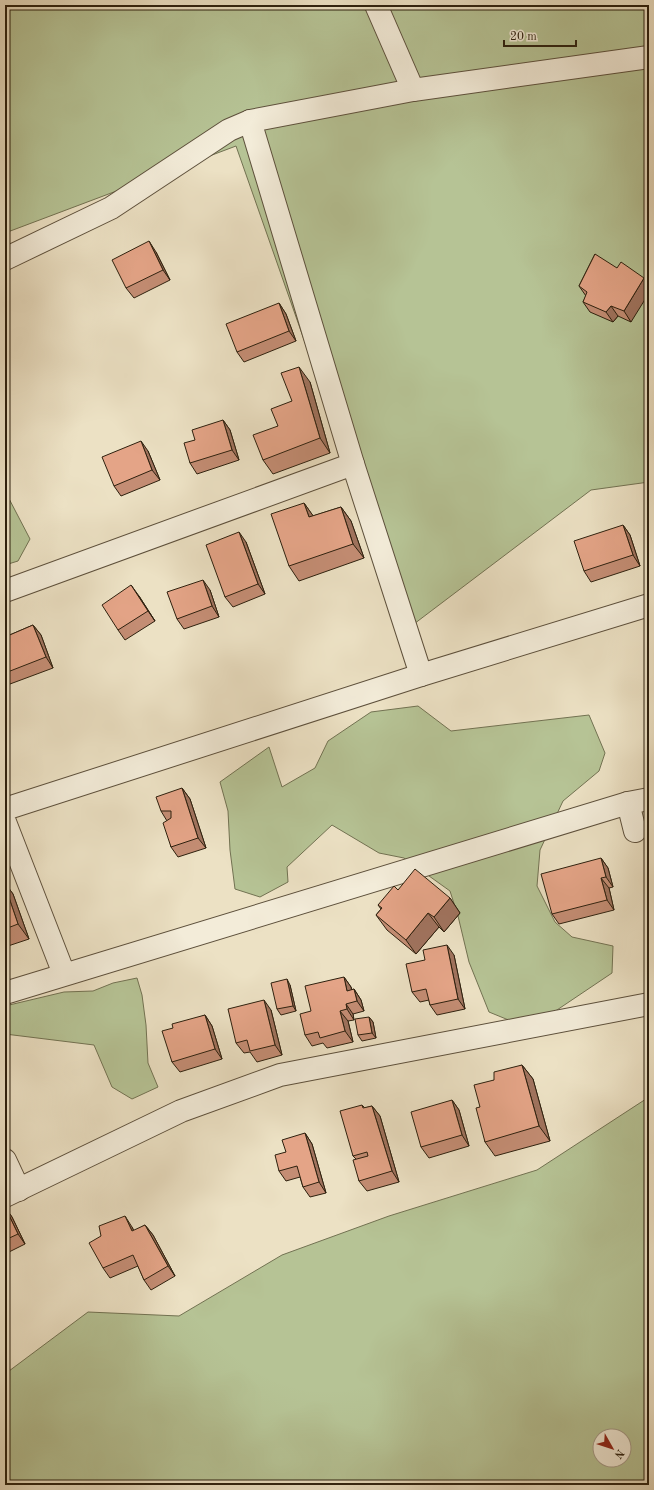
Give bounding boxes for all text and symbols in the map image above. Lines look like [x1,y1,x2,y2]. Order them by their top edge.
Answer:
scale bar [504,22,576,48]
text: 20 m [510,31,537,43]
north arrow [592,1428,632,1468]
text: N [611,1447,626,1461]

